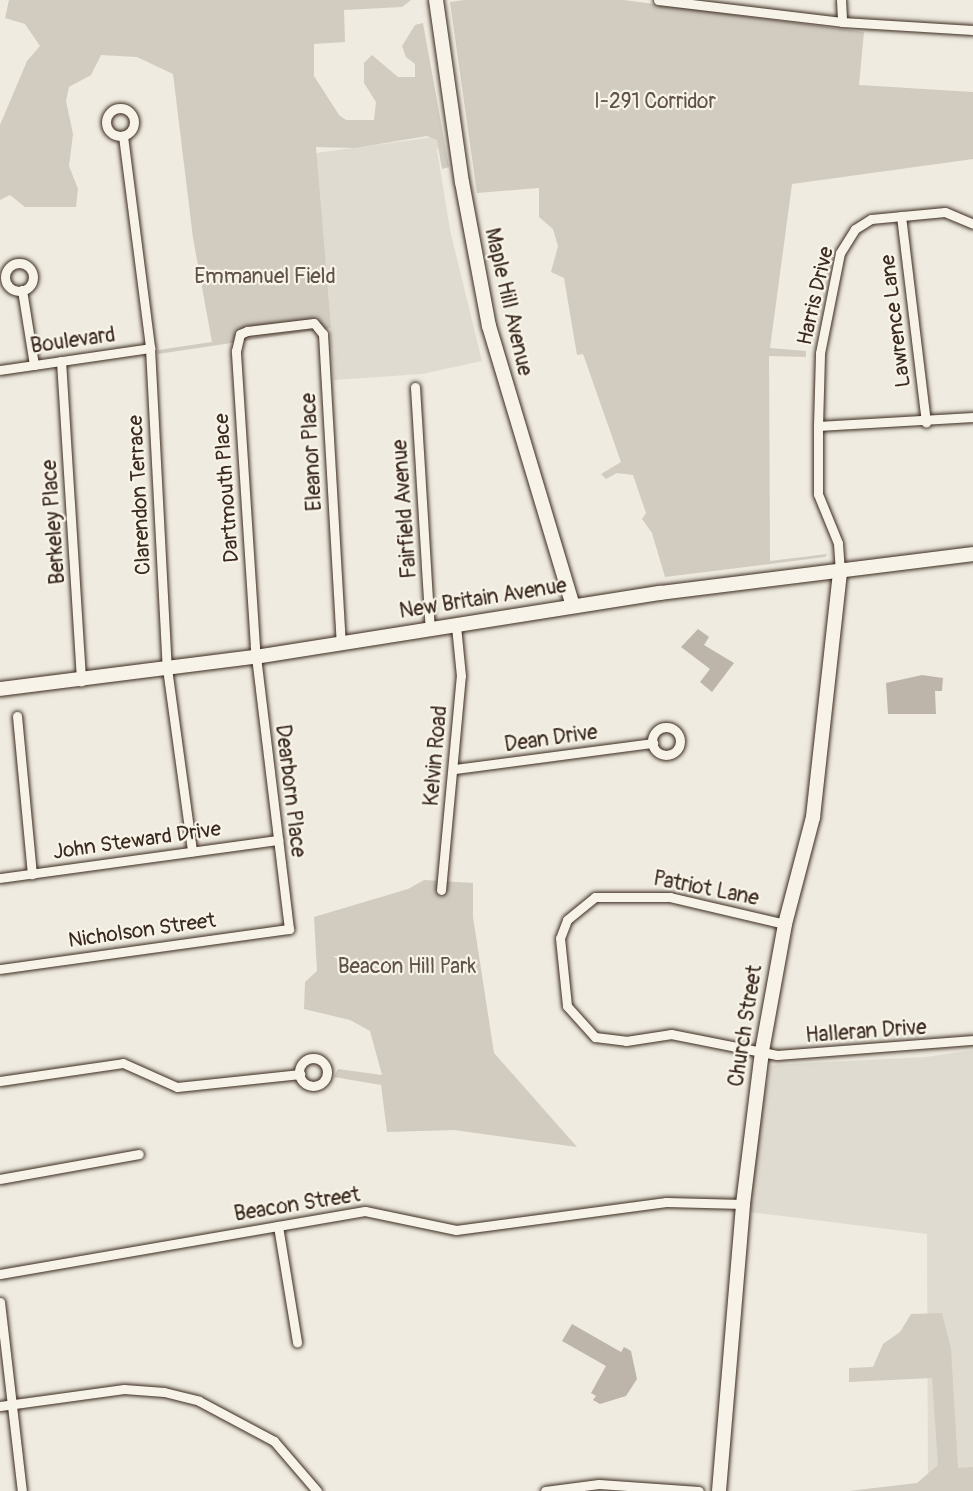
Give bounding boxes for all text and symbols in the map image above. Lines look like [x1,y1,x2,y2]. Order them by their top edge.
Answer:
park label: I-291 Corridor [594,89,716,115]
street label: Maple Hill Avenue [479,226,537,378]
street label: Harris Drive [792,244,840,348]
street label: Lawrence Lane [875,253,917,389]
park label: Emmanuel Field [194,264,336,290]
street label: Boulevard [29,323,117,359]
street label: Eleanor Place [296,392,328,512]
street label: Dartmouth Place [209,412,245,564]
street label: Clarendon Terrace [123,414,157,576]
street label: Fairfield Avenue [388,439,422,579]
street label: Berkeley Place [37,459,71,585]
street label: New Britain Avenue [397,573,569,625]
street label: Kelvin Road [419,705,453,807]
street label: Dean Drive [503,720,599,758]
street label: Dearborn Place [269,723,311,859]
street label: John Steward Drive [51,817,223,865]
street label: Patriot Lane [651,866,761,912]
street label: Nicholson Street [67,908,217,954]
park label: Beacon Hill Park [338,954,476,980]
street label: Church Street [724,963,768,1089]
street label: Halleran Drive [805,1015,927,1049]
street label: Beacon Street [232,1183,362,1227]

